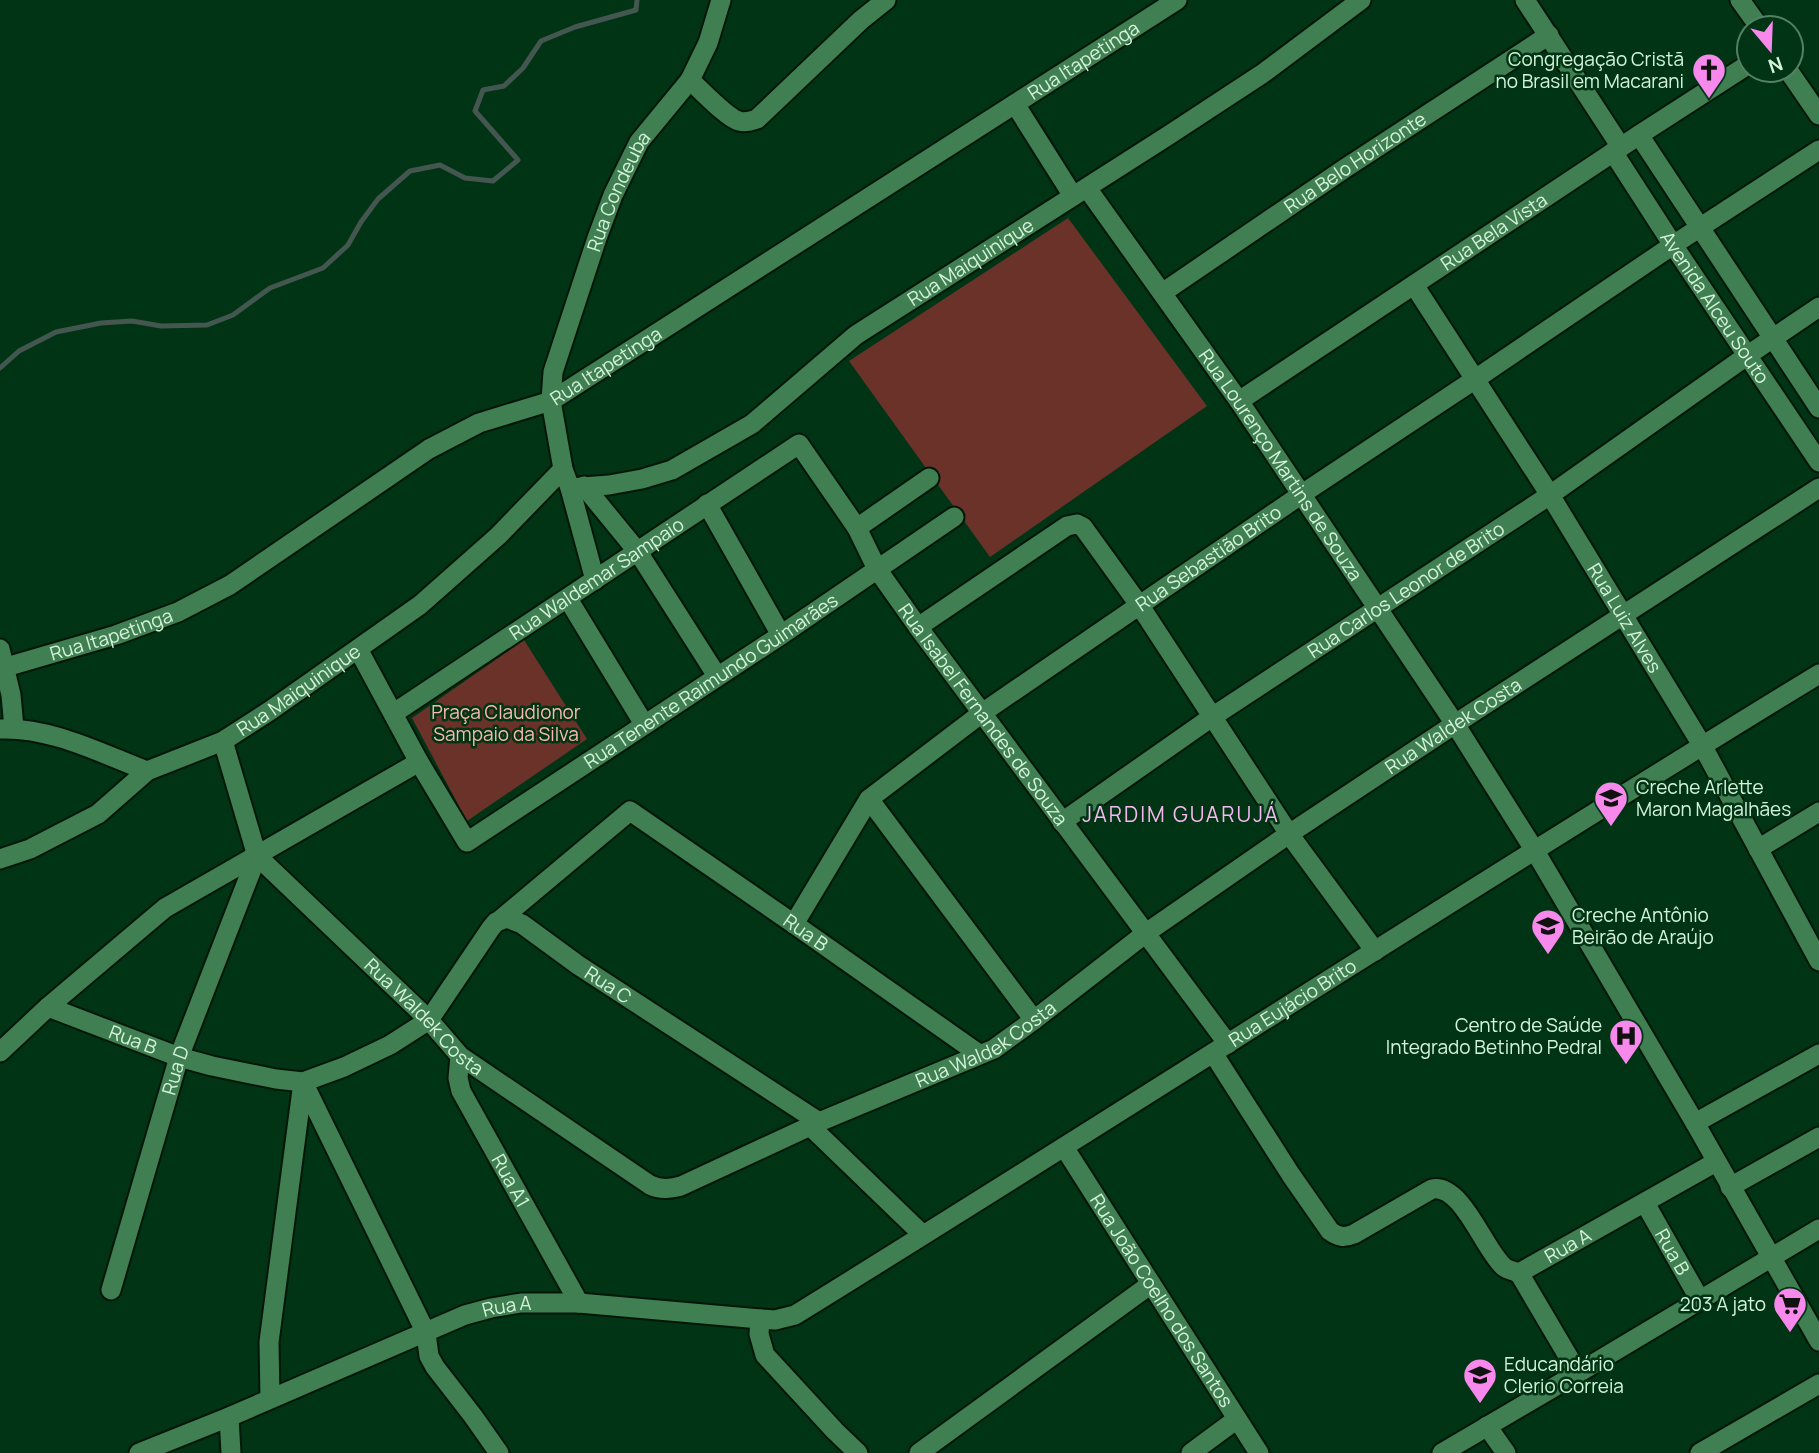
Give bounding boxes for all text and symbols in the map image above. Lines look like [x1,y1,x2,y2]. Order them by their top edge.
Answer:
north arrow [1735,14,1805,84]
street label: Rua Itapetinga [1022,15,1144,105]
place label: Congregação Cristã no Brasil em Macarani [1495,46,1684,94]
church icon: Congregação Cristã no Brasil em Macarani [1690,51,1728,100]
text: N [1765,51,1786,80]
street label: Rua Belo Horizonte [1279,106,1431,219]
street label: Rua Condeuba [580,125,656,255]
street label: Rua Bela Vista [1435,187,1552,276]
street label: Rua Maiquinique [902,212,1039,312]
street label: Avenida Alceu Souto [1655,226,1776,389]
street label: Rua Itapetinga [545,320,667,411]
street label: Rua Lourenço Martins de Souza [1193,344,1369,586]
street label: Rua Sebastião Brito [1130,499,1286,617]
street label: Rua Waldemar Sampaio [504,511,689,646]
street label: Rua Carlos Leonor de Brito [1302,515,1509,664]
street label: Rua Luiz Alves [1581,558,1668,678]
street label: Rua Tenente Raimundo Guimarães [579,587,843,774]
street label: Rua Isabel Fernandes de Souza [892,598,1074,831]
street label: Rua Itapetinga [47,602,176,667]
street label: Rua Maiquinique [231,638,365,742]
street label: Rua Waldek Costa [1380,671,1526,780]
park label: Praça Claudionor Sampaio da Silva [431,699,581,747]
place label: Creche Arlette Maron Magalhães [1636,774,1791,822]
school or university icon: Creche Arlette Maron Magalhães [1592,779,1630,828]
district label: JARDIM GUARUJÁ [1082,800,1280,828]
place label: Creche Antônio Beirão de Araújo [1572,902,1714,950]
school or university icon: Creche Antônio Beirão de Araújo [1529,907,1567,956]
street label: Rua B [778,908,834,957]
street label: Rua Waldek Costa [359,952,489,1081]
street label: Rua Eujácio Brito [1224,953,1361,1053]
street label: Rua C [580,960,637,1010]
street label: Rua Waldek Costa [911,995,1061,1093]
place label: Centro de Saúde Integrado Betinho Pedral [1386,1012,1602,1060]
hospital icon: Centro de Saúde Integrado Betinho Pedral [1607,1017,1645,1066]
street label: Rua B [105,1019,161,1061]
street label: Rua D [156,1042,195,1098]
street label: Rua A1 [486,1149,536,1212]
street label: Rua João Coelho dos Santos [1084,1189,1239,1412]
street label: Rua A [1540,1222,1596,1269]
street label: Rua B [1649,1224,1696,1280]
supermarket icon: 203 A jato [1771,1285,1809,1334]
street label: Rua A [479,1290,531,1323]
place label: 203 A jato [1680,1291,1766,1317]
place label: Educandário Clerio Correia [1504,1351,1624,1399]
school or university icon: Educandário Clerio Correia [1461,1356,1499,1405]

